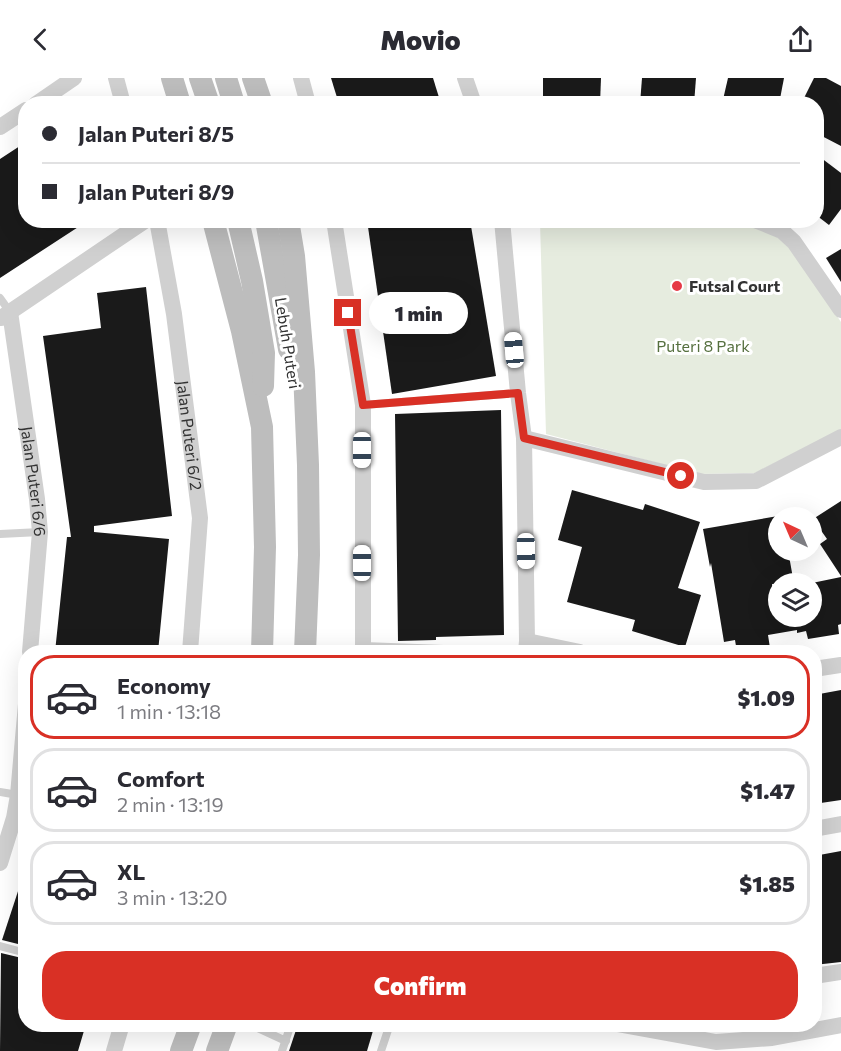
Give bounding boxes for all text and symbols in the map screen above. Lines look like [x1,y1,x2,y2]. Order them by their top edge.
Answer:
icon: back [24,23,57,56]
text: Movio [380,23,461,56]
icon: share [784,23,817,56]
text: Jalan Puteri 8/5 [78,120,234,147]
text: Jalan Puteri 8/9 [78,178,234,205]
place label: Futsal Court [689,276,781,295]
marker: Futsal Court [670,279,684,293]
callout: 1 min [369,292,468,334]
street label: Lebuh Puteri [272,296,305,390]
route end [334,299,361,326]
text: 1 min [394,301,443,325]
car [503,331,525,369]
park label: Puteri 8 Park [656,336,750,355]
street label: Jalan Puteri 6/2 [174,379,206,492]
street label: Jalan Puteri 6/6 [18,425,50,537]
car [353,432,371,468]
route start [667,462,694,489]
north arrow [768,507,822,561]
map controls [768,507,822,627]
car [517,533,535,569]
car [353,545,371,581]
button: layers [768,573,822,627]
icon: car [45,670,99,724]
text: Economy [117,672,211,699]
text: $1.09 [738,684,795,711]
text: 1 min · 13:18 [117,699,221,723]
icon: car [45,763,99,817]
text: Comfort [117,765,205,792]
text: $1.47 [740,777,795,804]
text: 2 min · 13:19 [117,792,224,816]
icon: car [45,856,99,910]
text: XL [117,858,145,885]
text: $1.85 [739,870,795,897]
text: 3 min · 13:20 [117,885,227,909]
button: Confirm [42,951,798,1020]

